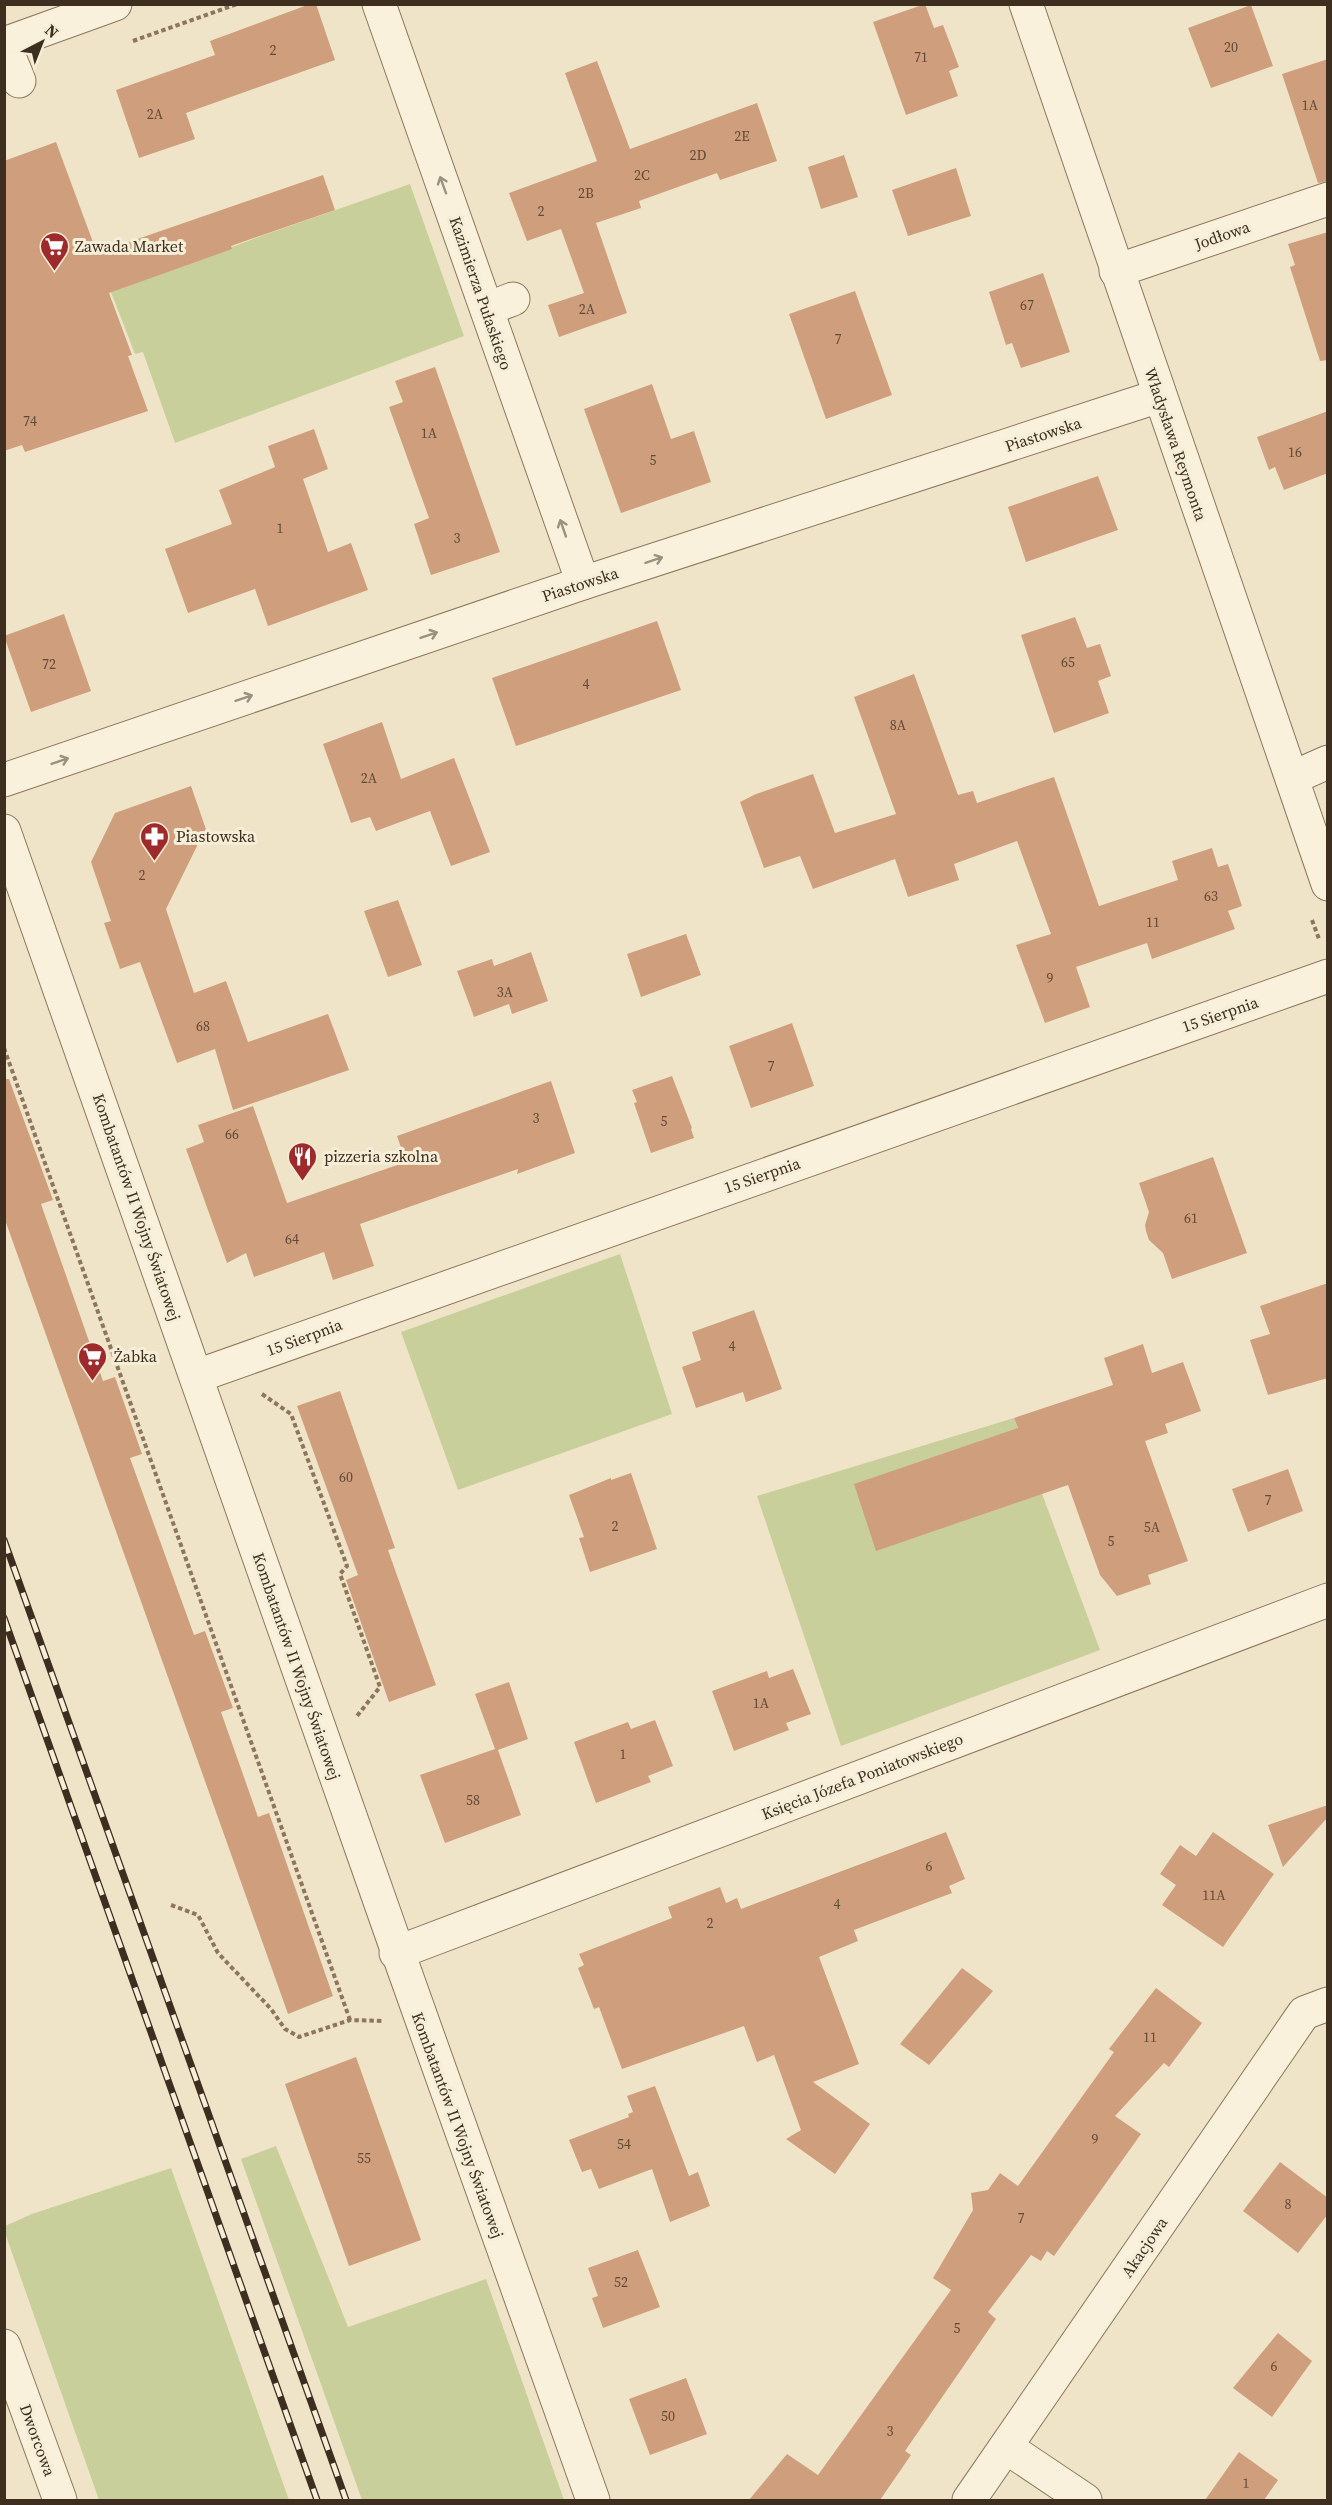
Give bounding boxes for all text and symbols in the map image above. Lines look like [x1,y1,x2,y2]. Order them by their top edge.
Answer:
north arrow [12,12,72,72]
text: N [40,19,64,43]
house number: 20 [1224,37,1238,57]
house number: 2 [270,40,277,60]
house number: 71 [914,47,928,67]
house number: 1A [1302,95,1319,115]
house number: 2A [147,104,164,124]
house number: 2E [734,126,750,146]
house number: 2D [690,145,707,165]
house number: 2C [634,165,650,185]
one-way arrow [436,176,447,195]
house number: 2B [578,183,594,203]
house number: 2 [538,201,545,221]
street label: Kazimierza Pułaskiego [444,213,518,373]
street label: Jodłowa [1190,215,1253,255]
supermarket icon: Zawada Market [38,230,70,272]
place label: Zawada Market [75,235,184,257]
house number: 67 [1020,295,1034,315]
house number: 2A [579,299,596,319]
house number: 7 [835,329,842,349]
street label: Władysława Reymonta [1139,364,1213,524]
house number: 74 [23,411,37,431]
street label: Piastowska [1002,411,1085,457]
house number: 1A [421,423,438,443]
house number: 16 [1288,442,1302,462]
house number: 5 [650,450,657,470]
house number: 1 [277,518,284,538]
one-way arrow [557,519,568,538]
house number: 3 [454,528,461,548]
one-way arrow [644,554,663,565]
street label: Piastowska [539,561,622,607]
one-way arrow [419,629,438,640]
house number: 65 [1061,652,1075,672]
house number: 72 [42,654,56,674]
house number: 4 [583,674,590,694]
one-way arrow [234,692,253,703]
house number: 8A [890,715,907,735]
one-way arrow [50,755,69,766]
house number: 2A [361,768,378,788]
pharmacy icon: Piastowska [139,820,171,862]
place label: Piastowska [176,825,256,847]
house number: 2 [139,865,146,885]
house number: 63 [1204,886,1218,906]
house number: 11 [1146,912,1160,932]
house number: 9 [1047,968,1054,988]
house number: 3A [497,982,514,1002]
street label: 15 Sierpnia [1179,990,1262,1037]
house number: 68 [196,1016,210,1036]
house number: 7 [768,1056,775,1076]
street label: Kombatantów II Wojny Światowej [88,1090,186,1324]
house number: 3 [533,1108,540,1128]
house number: 5 [661,1111,668,1131]
house number: 66 [225,1124,239,1144]
restaurant icon: pizzeria szkolna [287,1140,319,1182]
place label: pizzeria szkolna [324,1145,439,1167]
street label: 15 Sierpnia [721,1151,804,1198]
house number: 61 [1184,1208,1198,1228]
house number: 64 [285,1229,299,1249]
street label: 15 Sierpnia [263,1313,346,1361]
house number: 4 [729,1336,736,1356]
supermarket icon: Żabka [77,1340,109,1382]
place label: Żabka [114,1345,158,1367]
house number: 60 [339,1467,353,1487]
house number: 7 [1265,1490,1272,1510]
house number: 2 [612,1516,619,1536]
house number: 5A [1144,1517,1161,1537]
house number: 5 [1108,1531,1115,1551]
street label: Kombatantów II Wojny Światowej [248,1549,346,1783]
house number: 1A [753,1693,770,1713]
street label: Księcia Józefa Poniatowskiego [758,1727,966,1825]
house number: 1 [620,1744,627,1764]
house number: 58 [466,1790,480,1810]
house number: 6 [926,1856,933,1876]
house number: 11A [1202,1885,1226,1905]
house number: 4 [834,1894,841,1914]
house number: 2 [707,1913,714,1933]
street label: Kombatantów II Wojny Światowej [407,2009,509,2241]
house number: 11 [1143,2027,1157,2047]
house number: 9 [1092,2129,1099,2149]
house number: 54 [617,2134,631,2154]
house number: 55 [357,2148,371,2168]
house number: 8 [1285,2194,1292,2214]
house number: 7 [1018,2208,1025,2228]
street label: Akacjowa [1116,2212,1173,2282]
house number: 52 [614,2272,628,2292]
house number: 5 [954,2318,961,2338]
house number: 6 [1271,2356,1278,2376]
street label: Dworcowa [15,2401,62,2480]
house number: 50 [661,2406,675,2426]
house number: 3 [887,2421,894,2441]
house number: 1 [1243,2473,1250,2493]

